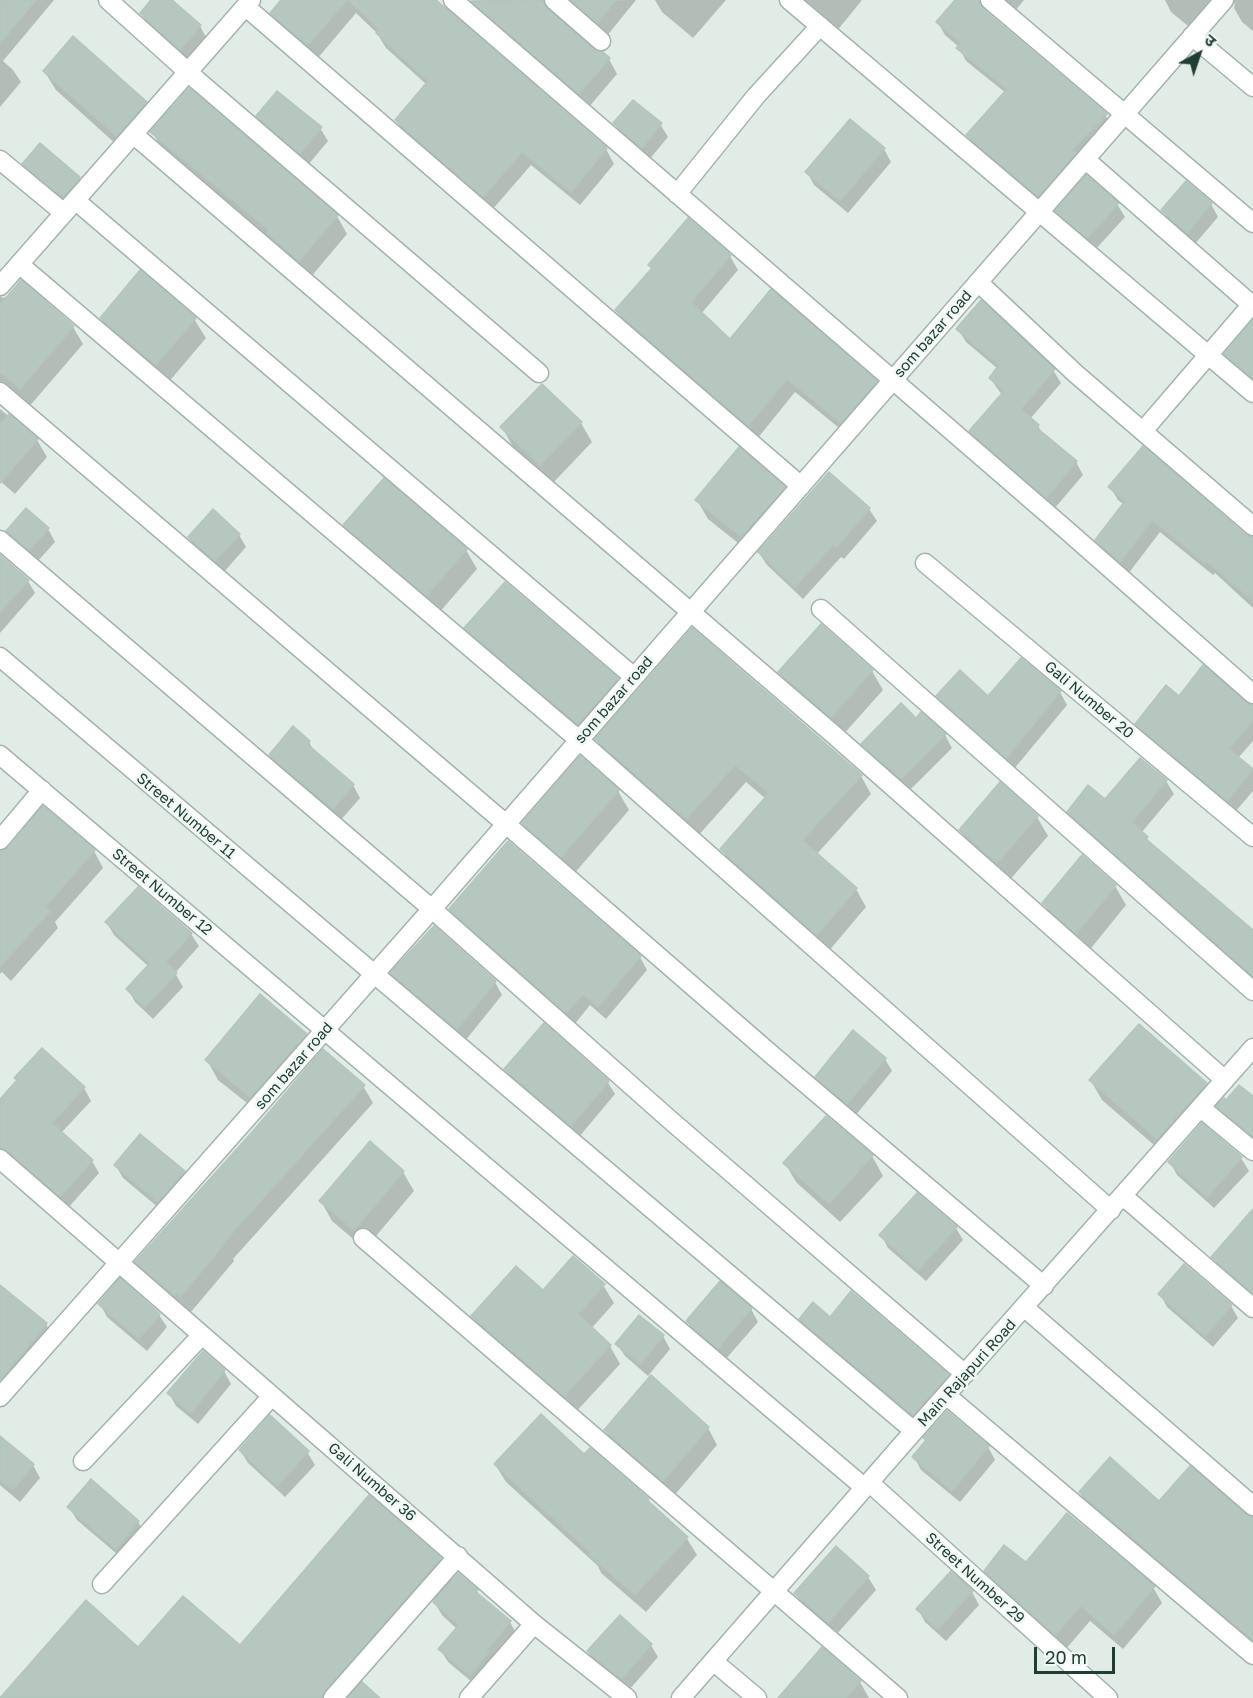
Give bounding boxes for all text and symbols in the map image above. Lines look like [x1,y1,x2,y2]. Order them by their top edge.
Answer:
north arrow [1169,24,1229,84]
text: उ [1201,30,1221,51]
street label: som bazar road [890,287,976,381]
street label: som bazar road [571,653,657,747]
street label: Gali Number 20 [1041,657,1137,743]
street label: Street Number 11 [133,769,239,863]
street label: Street Number 12 [108,845,216,939]
street label: som bazar road [251,1019,337,1113]
street label: Main Rajapuri Road [914,1316,1020,1430]
street label: Gali Number 36 [324,1439,420,1525]
street label: Street Number 29 [922,1529,1028,1627]
scale bar [1037,1635,1118,1673]
text: 20 m [1045,1646,1087,1668]

